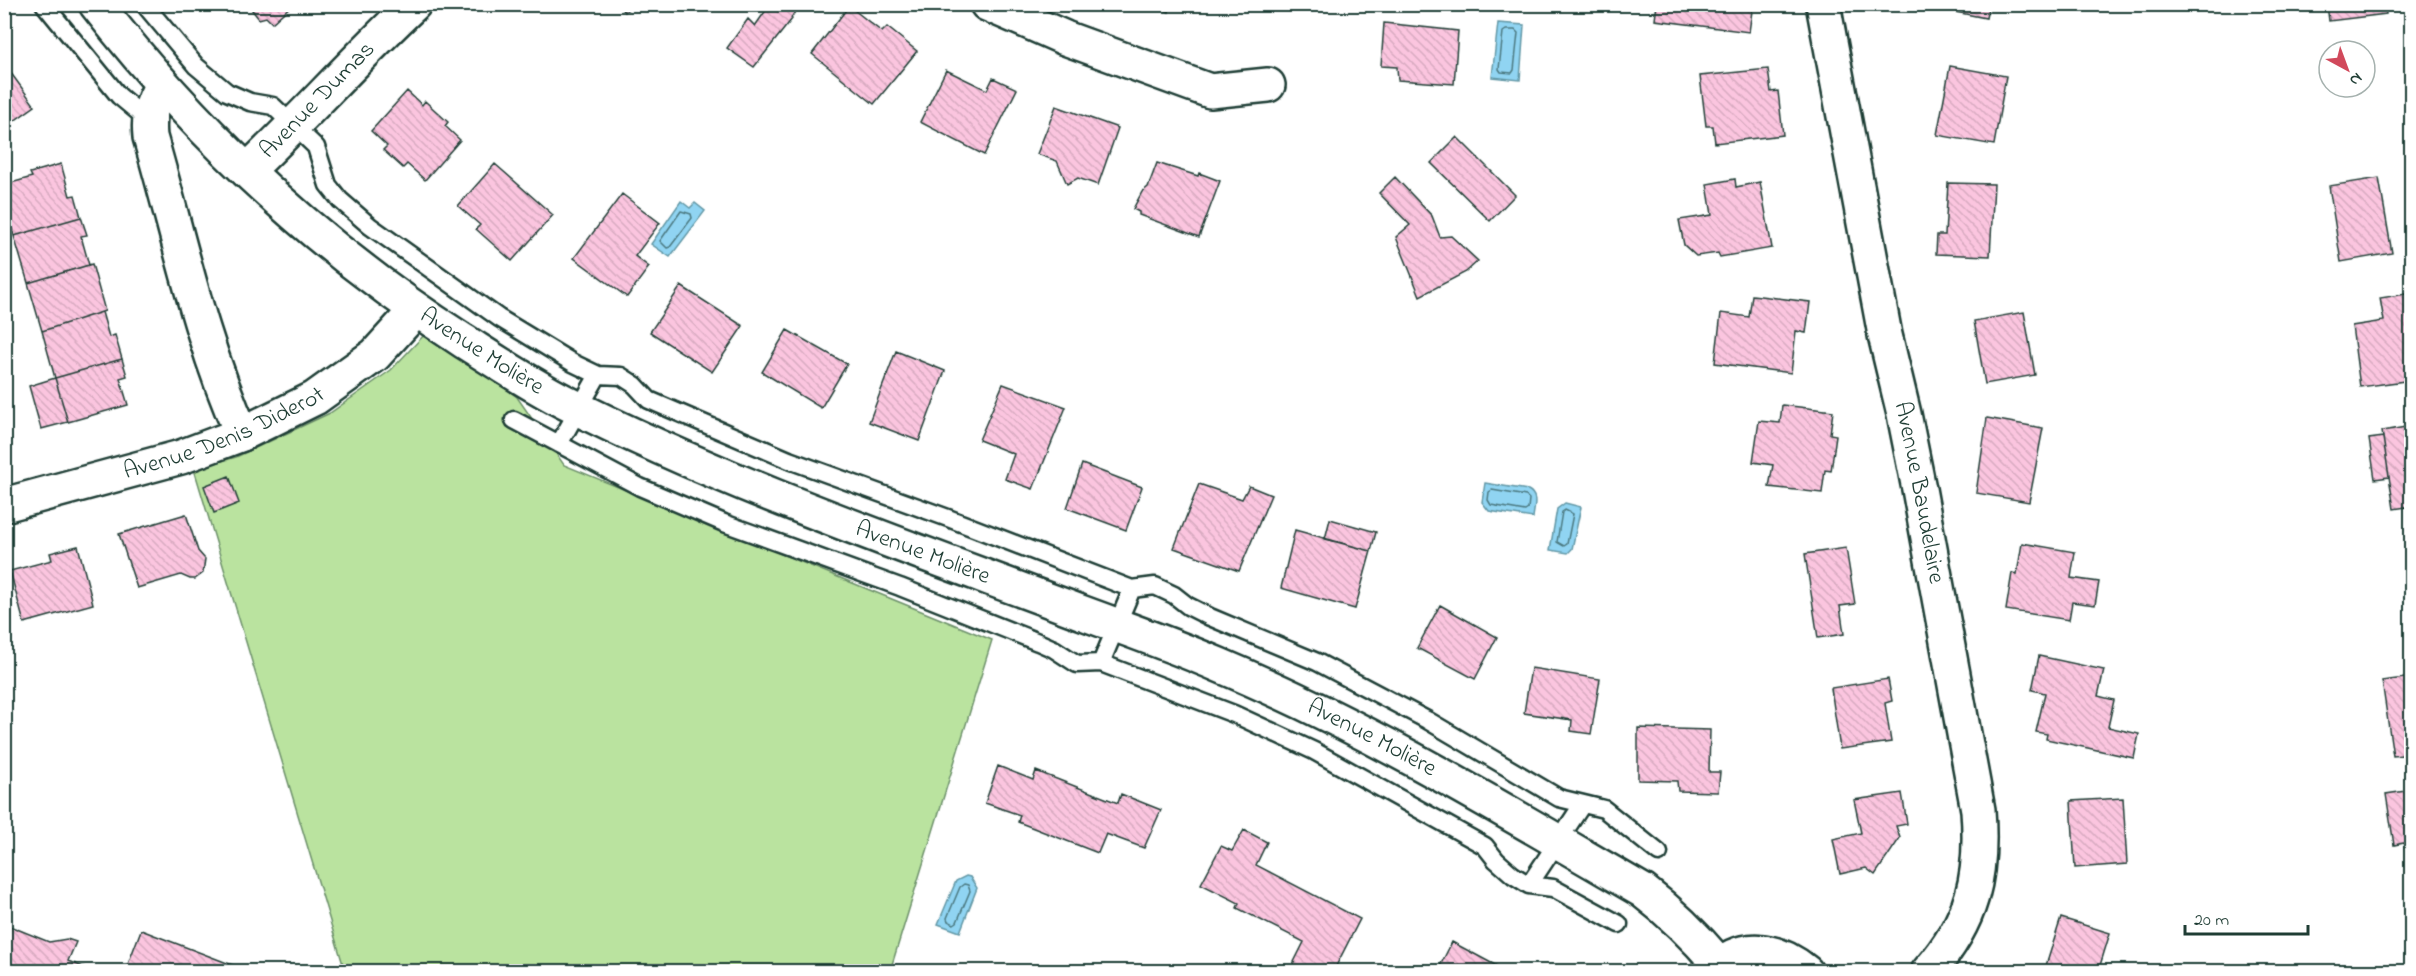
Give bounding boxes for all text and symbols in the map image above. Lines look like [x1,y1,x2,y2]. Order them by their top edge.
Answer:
street label: Avenue Dumas [252,33,384,167]
north arrow [2317,39,2377,99]
text: N [2343,66,2367,92]
street label: Avenue Molière [412,299,550,405]
street label: Avenue Denis Diderot [120,378,333,489]
street label: Avenue Baudelaire [1884,398,1954,587]
street label: Avenue Molière [850,512,995,594]
street label: Avenue Molière [1301,690,1443,786]
scale bar [2185,898,2308,936]
text: 20 m [2194,908,2229,934]

